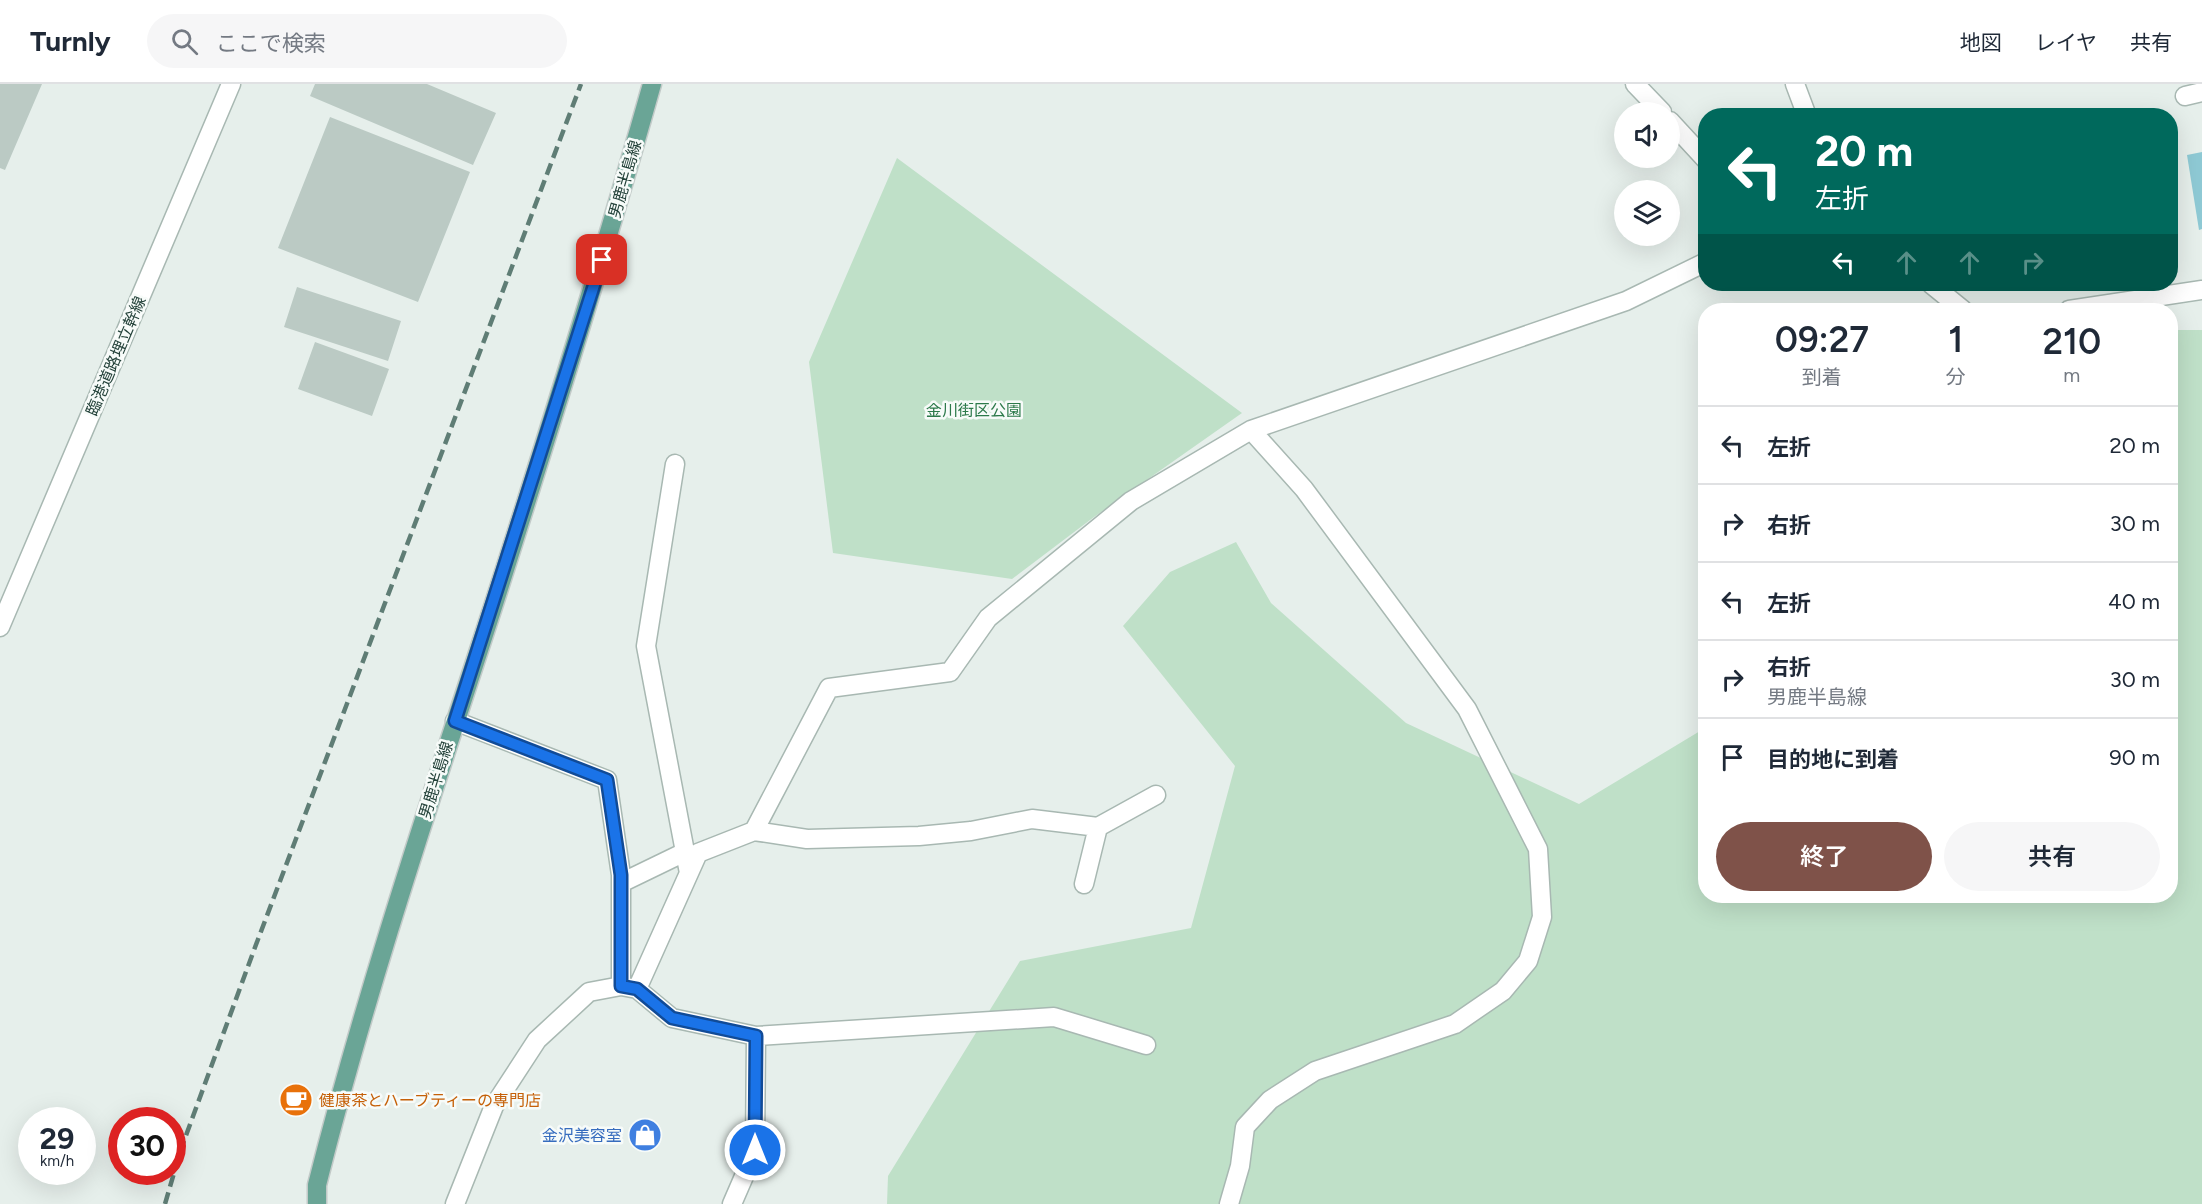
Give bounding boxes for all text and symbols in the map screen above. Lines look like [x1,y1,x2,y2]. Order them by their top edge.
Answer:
search box [147,14,567,68]
text: Turnly [30,24,111,58]
icon: search [168,25,201,58]
text: ここで検索 [216,30,326,57]
text: 地図 [1960,30,2002,55]
text: レイヤ [2035,30,2097,55]
text: 共有 [2130,30,2172,55]
map controls [1614,102,1680,246]
button: sound [1614,102,1680,168]
text: 20 m [1815,126,1913,177]
icon: left [1716,132,1794,210]
street label: 男鹿半島線 [605,138,645,220]
button: layers [1614,180,1680,246]
text: 左折 [1815,182,1869,215]
pin [576,234,627,285]
icon: arrive [585,243,618,276]
icon: left [1827,246,1860,279]
icon: ahead [1890,246,1923,279]
icon: ahead [1953,246,1986,279]
icon: right [2016,246,2049,279]
street label: 臨港道路埋立幹線 [82,293,150,419]
text: 09:27 [1775,318,1869,361]
text: 1 [1948,318,1963,361]
text: 210 [2042,320,2101,363]
text: m [2063,363,2080,387]
text: 到着 [1802,365,1842,389]
text: 分 [1946,365,1966,389]
park label: 金川街区公園 [926,401,1022,420]
icon: left [1716,429,1749,462]
text: 20 m [2109,432,2160,459]
text: 左折 [1767,434,1811,461]
icon: right [1716,507,1749,540]
text: 30 m [2110,510,2160,537]
text: 右折 [1767,512,1811,539]
icon: left [1716,585,1749,618]
text: 40 m [2108,588,2160,615]
text: 左折 [1767,590,1811,617]
text: 右折 [1767,654,1811,681]
icon: right [1716,663,1749,696]
text: 30 m [2110,666,2160,693]
text: 男鹿半島線 [1767,685,1867,709]
street label: 男鹿半島線 [415,739,457,821]
icon: arrive [1716,741,1749,774]
text: 90 m [2109,744,2160,771]
text: 目的地に到着 [1767,746,1899,773]
button: 終了 [1716,822,1932,891]
button: 共有 [1944,822,2160,891]
cafe icon: 健康茶とハーブティーの専門店 [278,1082,314,1118]
place label: 健康茶とハーブティーの専門店 [319,1091,541,1110]
speed limit sign: 30 [108,1107,186,1185]
shop icon: 金沢美容室 [627,1117,663,1153]
position arrow [723,1118,787,1182]
text: 29 [40,1120,74,1157]
place label: 金沢美容室 [542,1126,622,1145]
text: km/h [40,1152,74,1170]

